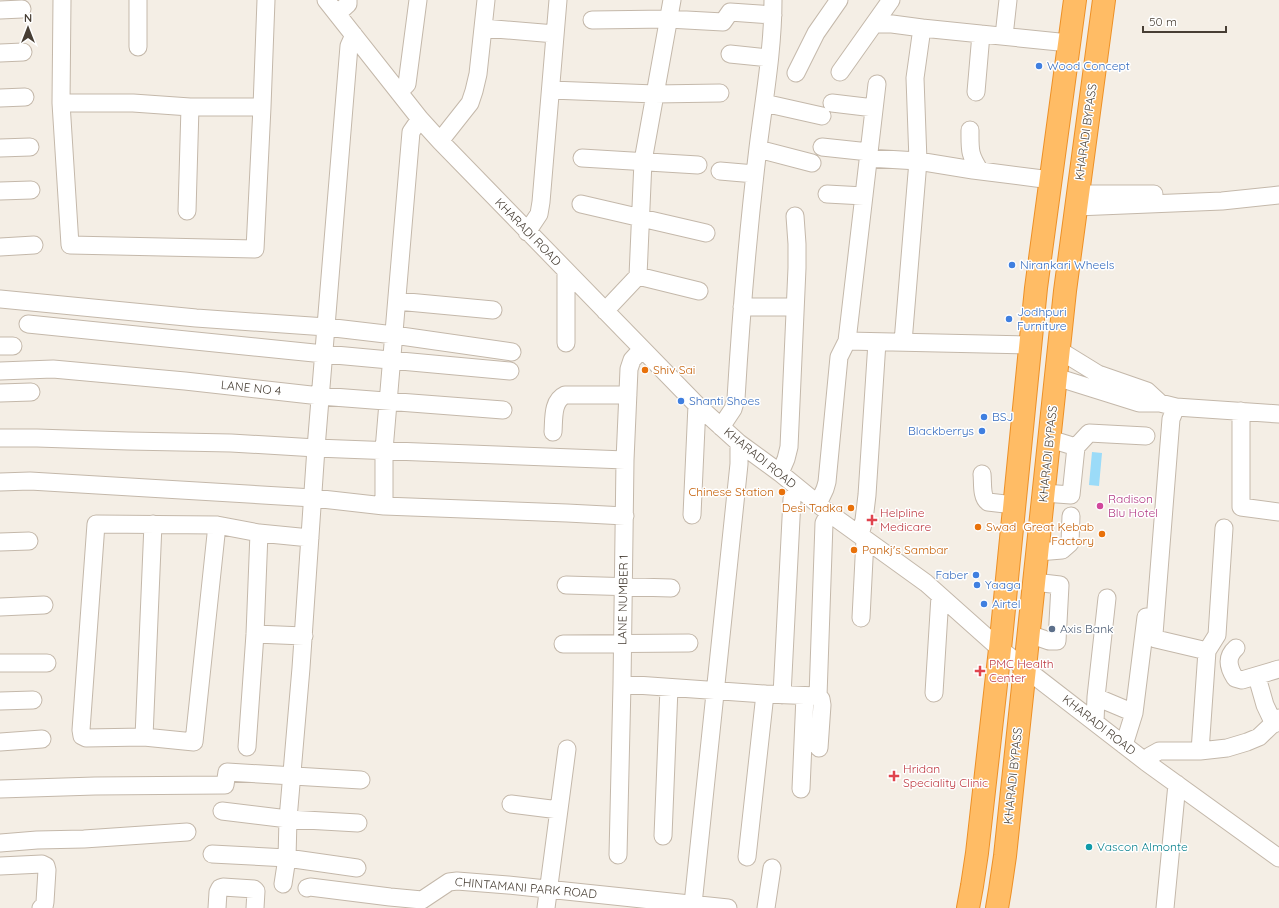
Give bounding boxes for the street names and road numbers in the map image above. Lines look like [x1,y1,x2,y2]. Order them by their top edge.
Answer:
street label: KHARADI BYPASS [1071,82,1100,181]
street label: KHARADI ROAD [492,195,565,269]
street label: LANE NO 4 [220,377,282,398]
street label: KHARADI BYPASS [1035,404,1060,503]
street label: KHARADI ROAD [721,424,800,492]
street label: LANE NUMBER 1 [614,555,631,645]
street label: KHARADI ROAD [1060,691,1139,758]
street label: KHARADI BYPASS [1000,726,1025,825]
street label: CHINTAMANI PARK ROAD [454,874,598,901]

